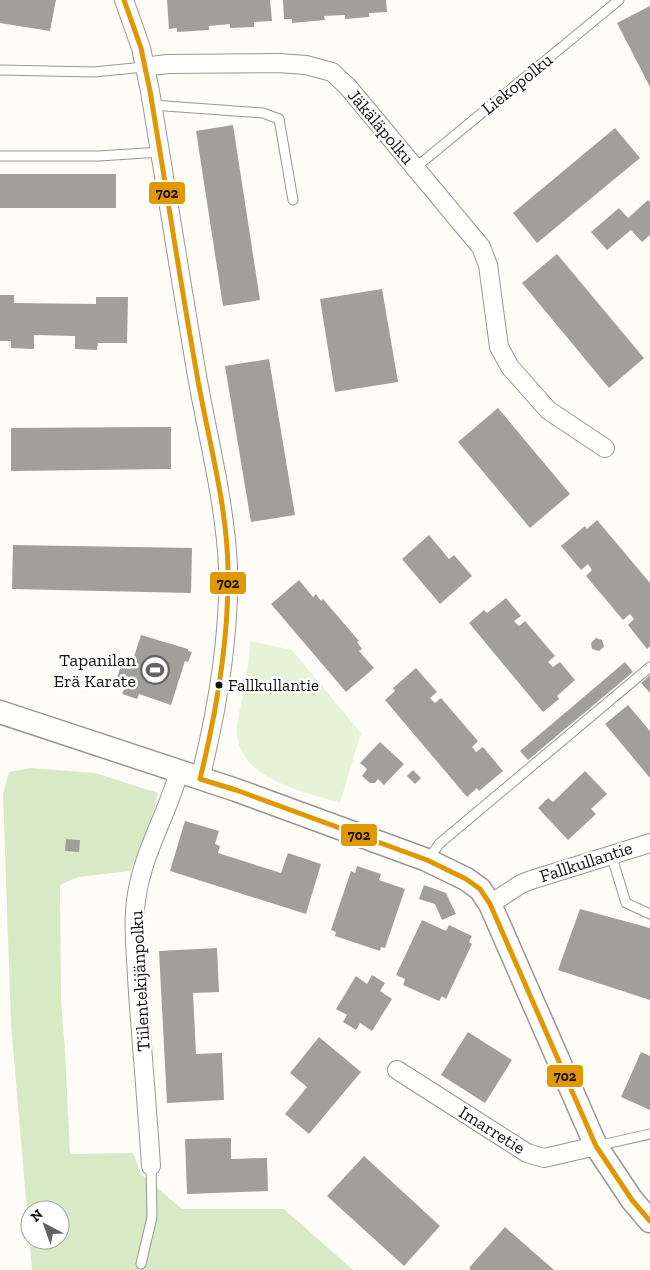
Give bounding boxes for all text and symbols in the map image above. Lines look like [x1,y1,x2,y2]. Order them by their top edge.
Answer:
street label: Liekopolku [477,49,557,119]
street label: Jäkäläpolku [343,85,419,169]
line badge: 702 [148,181,186,205]
text: 702 [156,185,179,202]
line badge: 702 [209,571,247,595]
text: 702 [217,575,240,592]
place label: Tapanilan Erä Karate [53,649,137,692]
sports icon: Tapanilan Erä Karate [140,655,170,685]
place label: Fallkullantie [228,675,319,695]
marker: Fallkullantie [214,680,224,690]
line badge: 702 [340,823,378,847]
text: 702 [348,827,371,844]
street label: Fallkullantie [537,837,635,887]
street label: Tiilentekijänpolku [125,910,155,1052]
line badge: 702 [546,1064,584,1088]
text: 702 [554,1068,577,1085]
street label: Imarretie [455,1101,529,1159]
north arrow [20,1200,70,1250]
text: N [27,1205,47,1225]

